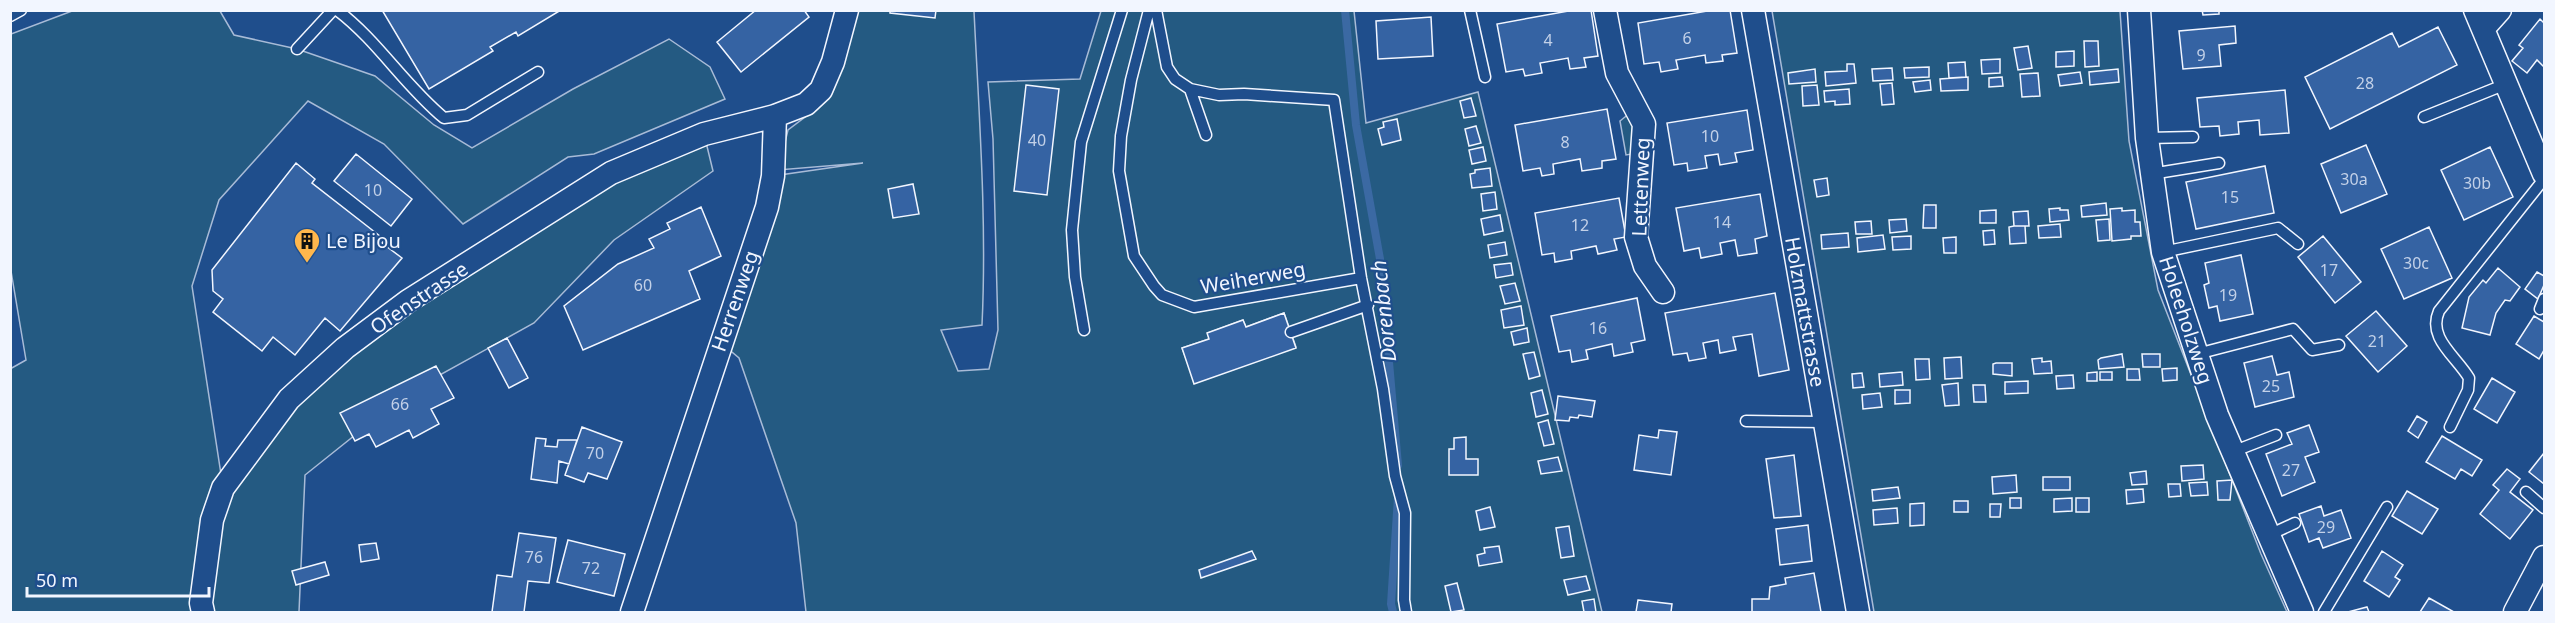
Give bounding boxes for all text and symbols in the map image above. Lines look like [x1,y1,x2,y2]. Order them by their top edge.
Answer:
house number: 6 [1682,27,1692,49]
house number: 4 [1543,29,1553,51]
house number: 9 [2196,44,2206,66]
house number: 28 [2356,72,2374,94]
house number: 10 [1701,125,1719,147]
house number: 40 [1028,129,1046,151]
house number: 8 [1560,131,1570,153]
street label: Lettenweg [1625,137,1656,237]
house number: 30a [2340,168,2368,190]
house number: 30b [2463,172,2491,194]
house number: 10 [364,179,382,201]
house number: 15 [2221,186,2239,208]
house number: 14 [1713,211,1731,233]
house number: 12 [1571,214,1589,236]
building icon: Le Bijou [292,226,322,264]
place label: Le Bijou [326,227,401,254]
street label: Holzmattstrasse [1779,235,1832,389]
street label: Herrenweg [705,247,764,355]
street label: Holeeholzweg [2153,252,2220,387]
house number: 30c [2403,252,2429,274]
street label: Ofenstrasse [365,255,473,340]
street label: Weiherweg [1198,255,1307,300]
water label: Dorenbach [1364,259,1402,363]
house number: 17 [2320,259,2338,281]
house number: 60 [634,274,652,296]
house number: 19 [2219,284,2237,306]
house number: 16 [1589,317,1607,339]
house number: 21 [2368,330,2386,352]
house number: 25 [2262,375,2280,397]
house number: 66 [391,393,409,415]
house number: 70 [586,442,604,464]
house number: 27 [2282,459,2300,481]
house number: 29 [2317,516,2335,538]
house number: 76 [525,546,543,568]
house number: 72 [582,557,600,579]
scale bar [27,560,208,598]
text: 50 m [36,568,78,592]

